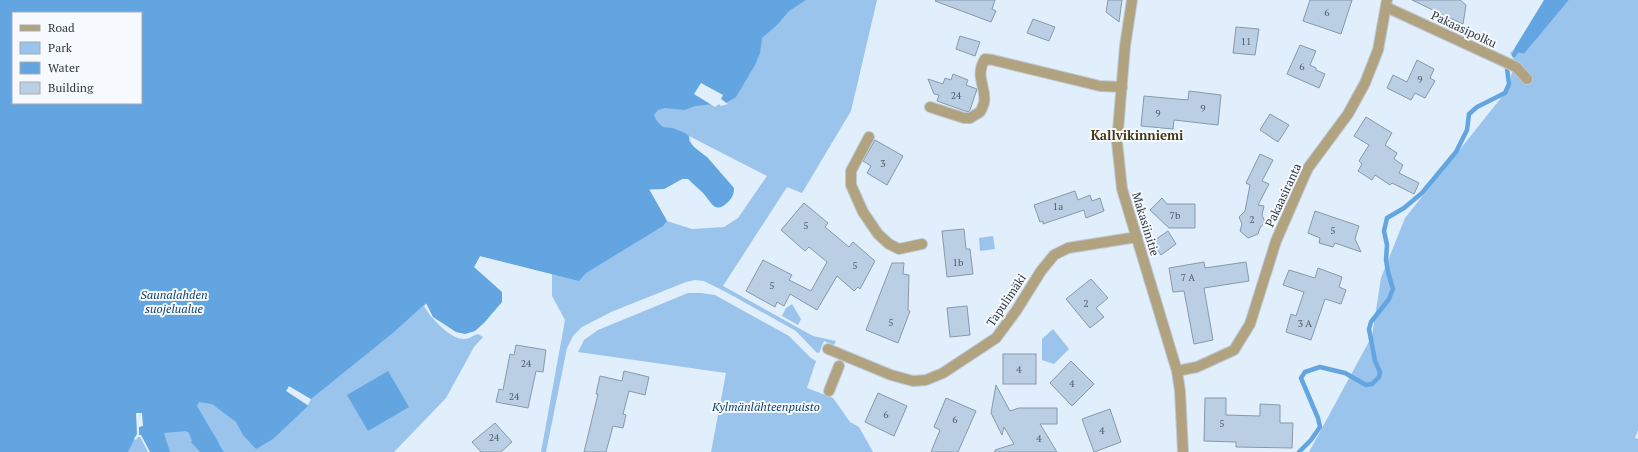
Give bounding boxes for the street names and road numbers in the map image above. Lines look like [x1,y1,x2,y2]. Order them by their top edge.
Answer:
street label: Pakaasipolku [1429,7,1499,51]
street label: Pakaasiranta [1262,161,1304,229]
street label: Makasiinitie [1129,190,1163,258]
street label: Tapulimäki [983,271,1029,329]

